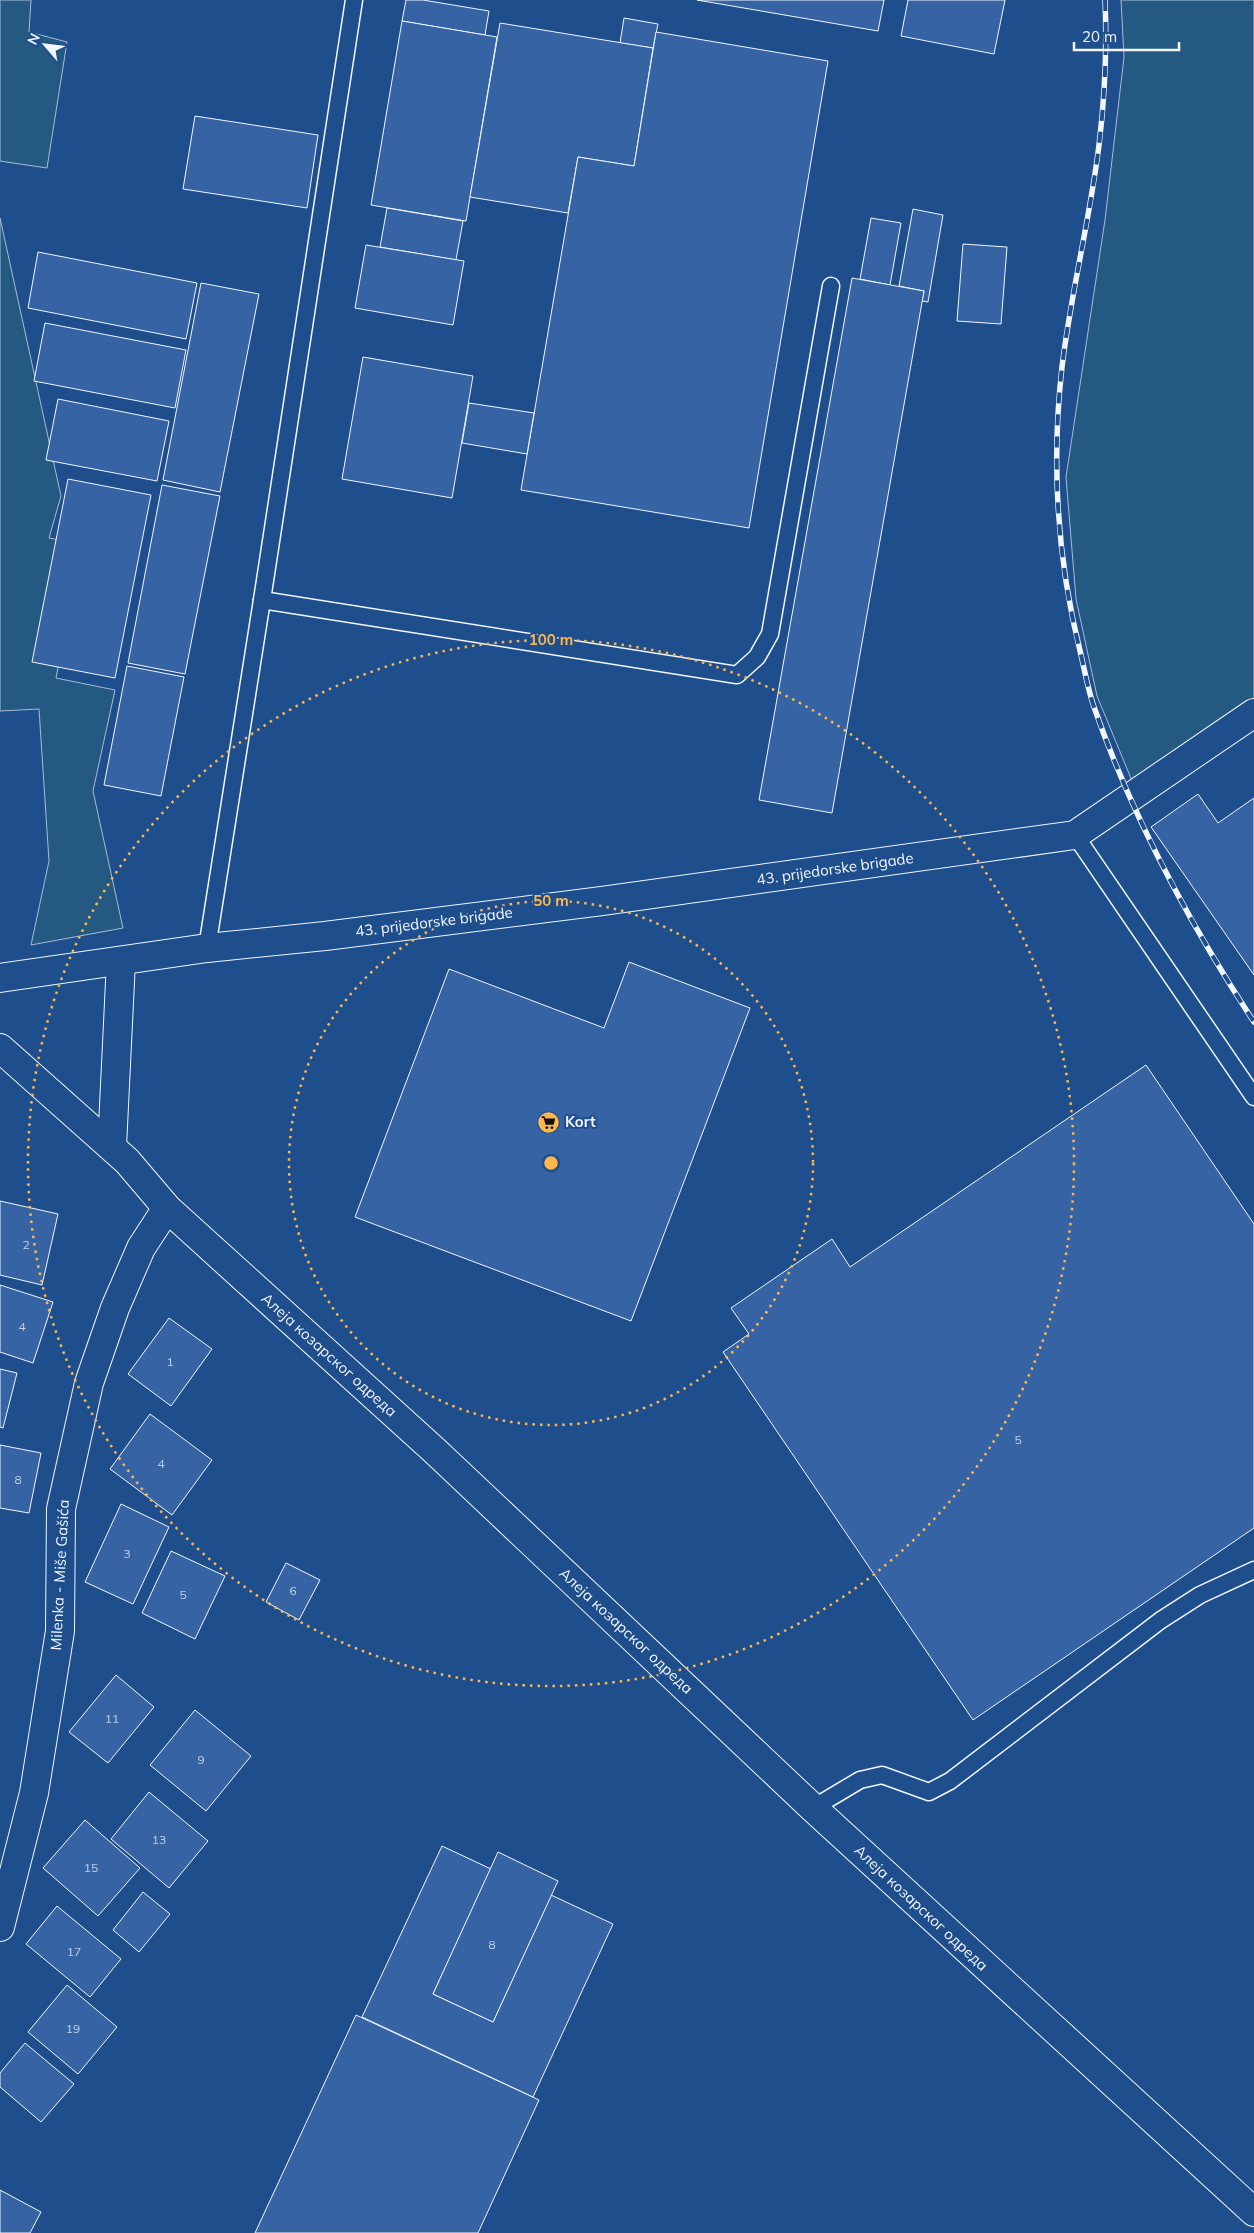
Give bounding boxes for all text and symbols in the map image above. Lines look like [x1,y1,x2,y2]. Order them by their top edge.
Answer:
north arrow [20,20,70,70]
scale bar [1074,20,1179,52]
text: 20 m [1082,27,1117,46]
text: N [23,30,44,48]
text: 100 m [529,630,573,649]
street label: 43. prijedorske brigade [755,848,915,889]
text: 50 m [533,891,569,910]
street label: 43. prijedorske brigade [354,902,514,941]
supermarket icon: Kort [537,1110,561,1134]
place label: Kort [565,1112,596,1131]
centre of rings [542,1154,560,1172]
house number: 2 [22,1237,30,1252]
street label: Алеја козарског одреда [258,1289,401,1421]
house number: 4 [18,1319,26,1334]
house number: 1 [166,1354,174,1369]
house number: 5 [1014,1432,1022,1447]
house number: 4 [157,1456,165,1471]
house number: 8 [14,1472,22,1487]
street label: Milenka - Miše Gašića [46,1499,73,1651]
house number: 3 [123,1546,131,1561]
street label: Алеја козарског одреда [555,1564,697,1698]
house number: 6 [289,1583,297,1598]
house number: 5 [179,1587,187,1602]
house number: 11 [105,1711,119,1726]
house number: 9 [197,1752,205,1767]
house number: 13 [152,1832,166,1847]
street label: Алеја козарског одреда [850,1841,992,1975]
house number: 15 [84,1860,98,1875]
house number: 8 [488,1937,496,1952]
house number: 17 [67,1944,81,1959]
house number: 19 [66,2021,80,2036]

